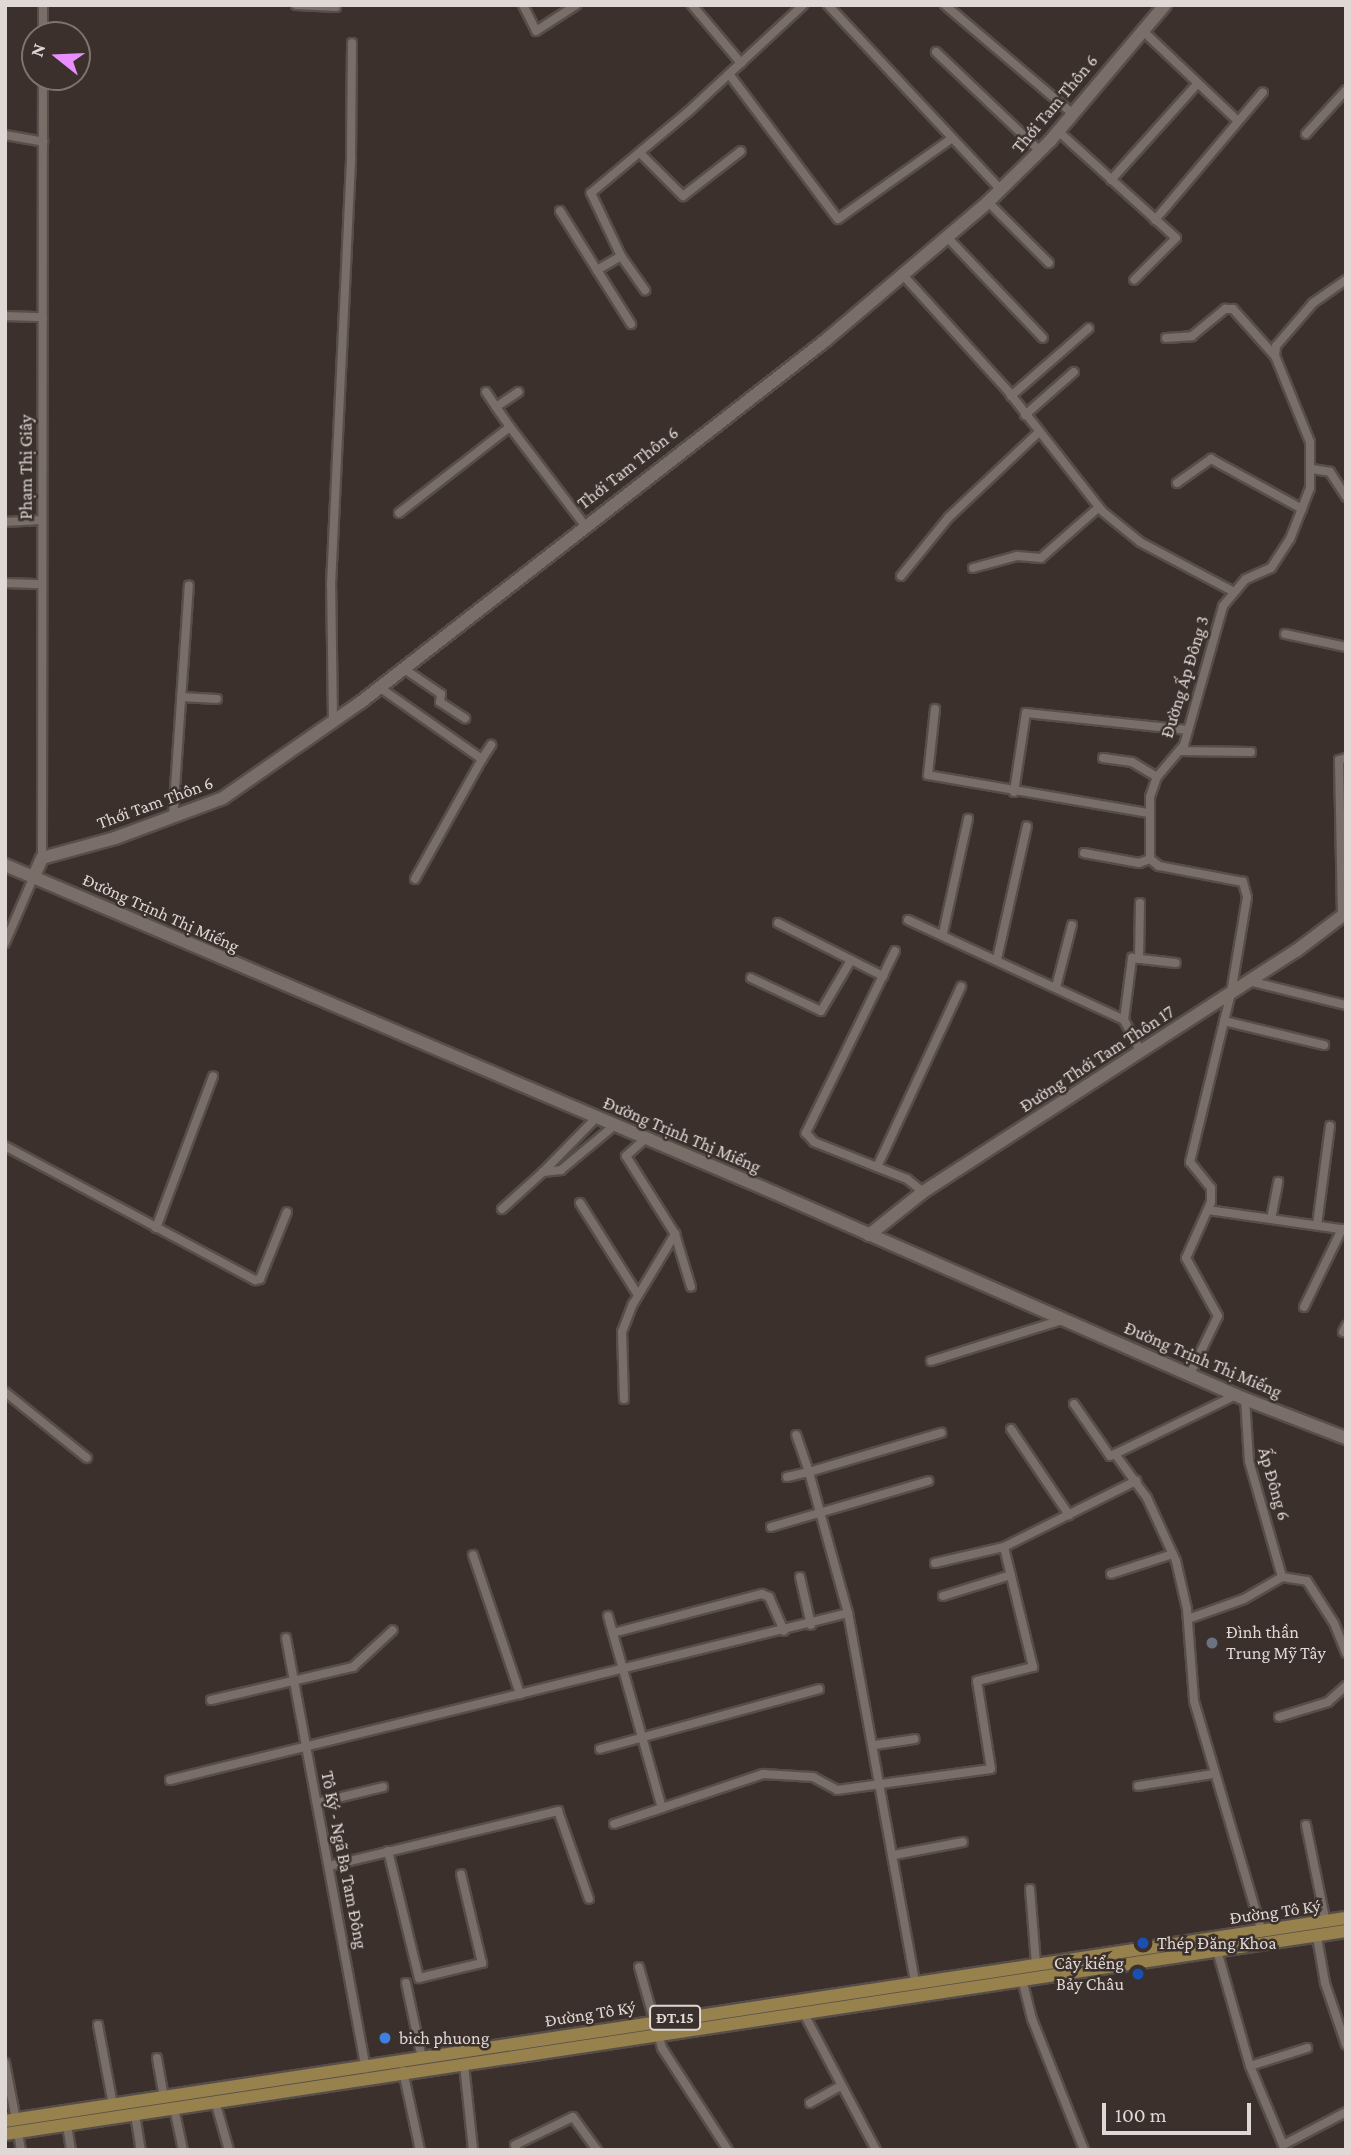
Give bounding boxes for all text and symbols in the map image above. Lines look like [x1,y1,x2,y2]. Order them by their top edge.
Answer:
north arrow [21,21,91,91]
text: N [25,41,49,59]
street label: Thới Tam Thôn 6 [1007,50,1103,158]
street label: Phạm Thị Giây [15,414,37,520]
street label: Thới Tam Thôn 6 [573,422,683,514]
street label: Đường Ấp Đông 3 [1156,613,1214,741]
street label: Thới Tam Thôn 6 [94,772,216,834]
street label: Đường Trịnh Thị Miếng [79,869,243,957]
street label: Đường Thới Tam Thôn 17 [1016,1001,1178,1117]
street label: Đường Trịnh Thị Miếng [600,1092,764,1178]
street label: Đường Trịnh Thị Miếng [1121,1317,1285,1403]
street label: Ấp Đông 6 [1253,1445,1295,1523]
place label: Đình thần Trung Mỹ Tây [1226,1622,1326,1664]
marker: Đình thần Trung Mỹ Tây [1204,1635,1220,1651]
street label: Tô Ký - Ngã Ba Tam Đông [316,1769,372,1951]
street label: Đường Tô Ký [1228,1895,1322,1929]
place label: Thép Đăng Khoa [1157,1932,1277,1954]
marker: Thép Đăng Khoa [1135,1935,1151,1951]
place label: Cây kiểng Bảy Châu [1054,1953,1124,1996]
marker: Cây kiểng Bảy Châu [1130,1966,1146,1982]
street label: Đường Tô Ký [543,1996,637,2032]
road number: ĐT.15 [649,2006,701,2030]
place label: bich phuong [399,2027,489,2049]
marker: bich phuong [377,2030,393,2046]
scale bar [1106,2088,1255,2132]
text: 100 m [1115,2103,1167,2127]

